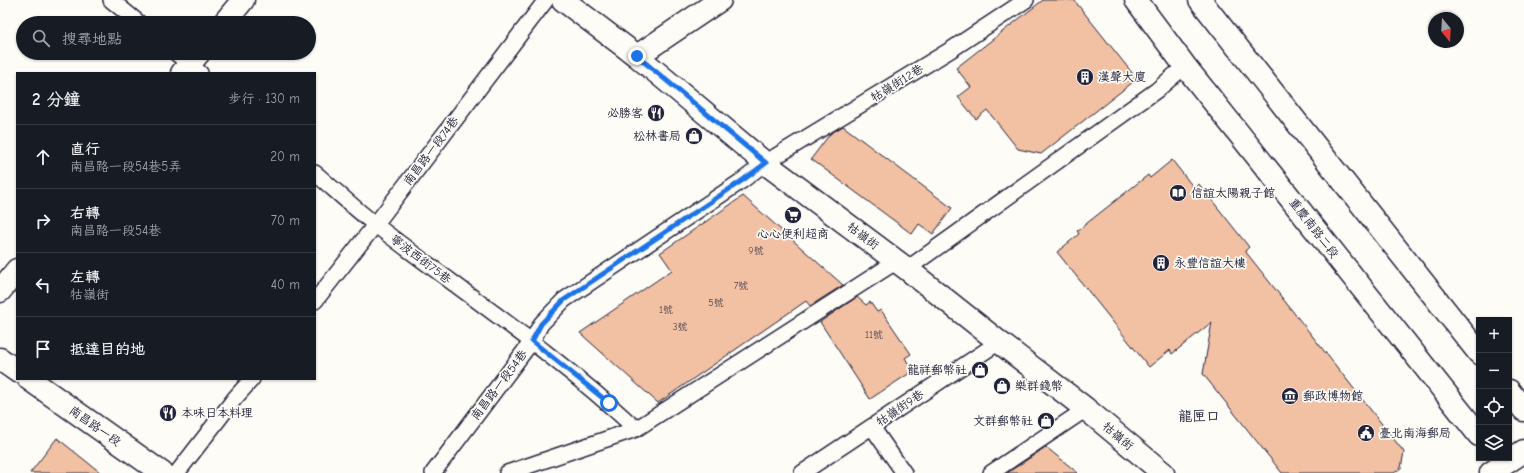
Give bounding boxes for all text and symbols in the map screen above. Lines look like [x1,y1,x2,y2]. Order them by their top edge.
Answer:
north arrow [1428,12,1464,48]
search box [16,16,316,60]
icon: search [30,27,52,49]
text: 搜尋地點 [62,30,122,48]
route end [628,47,646,65]
street label: 牯嶺街12巷 [868,61,926,105]
building icon: 漢聲大廈 [1075,67,1095,87]
place label: 漢聲大廈 [1098,70,1146,84]
text: 2 分鐘 [32,90,81,109]
text: 步行 · 130 m [228,91,300,106]
restaurant icon: 必勝客 [646,103,666,123]
place label: 必勝客 [607,106,643,120]
street label: 南昌路一段74巷 [401,114,461,188]
shop icon: 松林書局 [684,126,704,146]
place label: 松林書局 [633,129,681,143]
text: 直行 [70,140,100,158]
icon: ahead [32,146,54,168]
text: 20 m [270,149,300,164]
text: 南昌路一段54巷5弄 [70,159,181,174]
library icon: 信誼太陽親子館 [1168,183,1188,203]
place label: 信誼太陽親子館 [1191,186,1275,200]
street label: 重慶南路二段 [1286,195,1342,261]
text: 右轉 [70,204,100,222]
supermarket icon: 心心便利超商 [783,205,803,225]
icon: right [32,210,54,232]
text: 70 m [271,213,300,228]
street label: 牯嶺街 [844,220,882,252]
text: 南昌路一段54巷 [70,223,161,238]
place label: 心心便利超商 [757,227,829,241]
street label: 寧波西街75巷 [388,232,454,286]
house number: 9號 [748,245,764,257]
building icon: 永豐信誼大樓 [1151,253,1171,273]
place label: 永豐信誼大樓 [1174,256,1246,270]
text: 左轉 [70,268,100,286]
icon: left [32,274,54,296]
text: 40 m [271,277,300,292]
house number: 7號 [734,280,748,292]
text: 牯嶺街 [70,287,109,302]
house number: 5號 [708,297,724,309]
house number: 1號 [659,304,673,316]
map controls [1476,317,1512,461]
button: + [1476,317,1512,353]
house number: 3號 [672,321,688,333]
house number: 11號 [865,329,883,341]
icon: arrive [32,338,54,360]
text: 抵達目的地 [70,340,145,358]
street label: 南昌路一段54巷 [468,347,530,423]
button: − [1476,353,1512,389]
shop icon: 龍祥郵幣社 [970,360,990,380]
place label: 龍祥郵幣社 [907,363,967,377]
shop icon: 樂群錢幣 [992,376,1012,396]
place label: 樂群錢幣 [1015,379,1063,393]
museum icon: 郵政博物館 [1280,386,1300,406]
street label: 牯嶺街9巷 [874,387,926,429]
place label: 郵政博物館 [1303,389,1363,403]
button: locate [1476,389,1512,425]
route start [600,394,618,412]
street label: 南昌路一段 [66,403,124,449]
restaurant icon: 本味日本料理 [158,403,178,423]
place label: 本味日本料理 [181,406,253,420]
district label: 龍匣口 [1178,408,1220,425]
shop icon: 文群郵幣社 [1036,411,1056,431]
place label: 文群郵幣社 [973,414,1033,428]
street label: 牯嶺街 [1100,419,1136,453]
public building icon: 臺北南海郵局 [1356,423,1376,443]
button: layers [1476,425,1512,461]
place label: 臺北南海郵局 [1379,426,1451,440]

